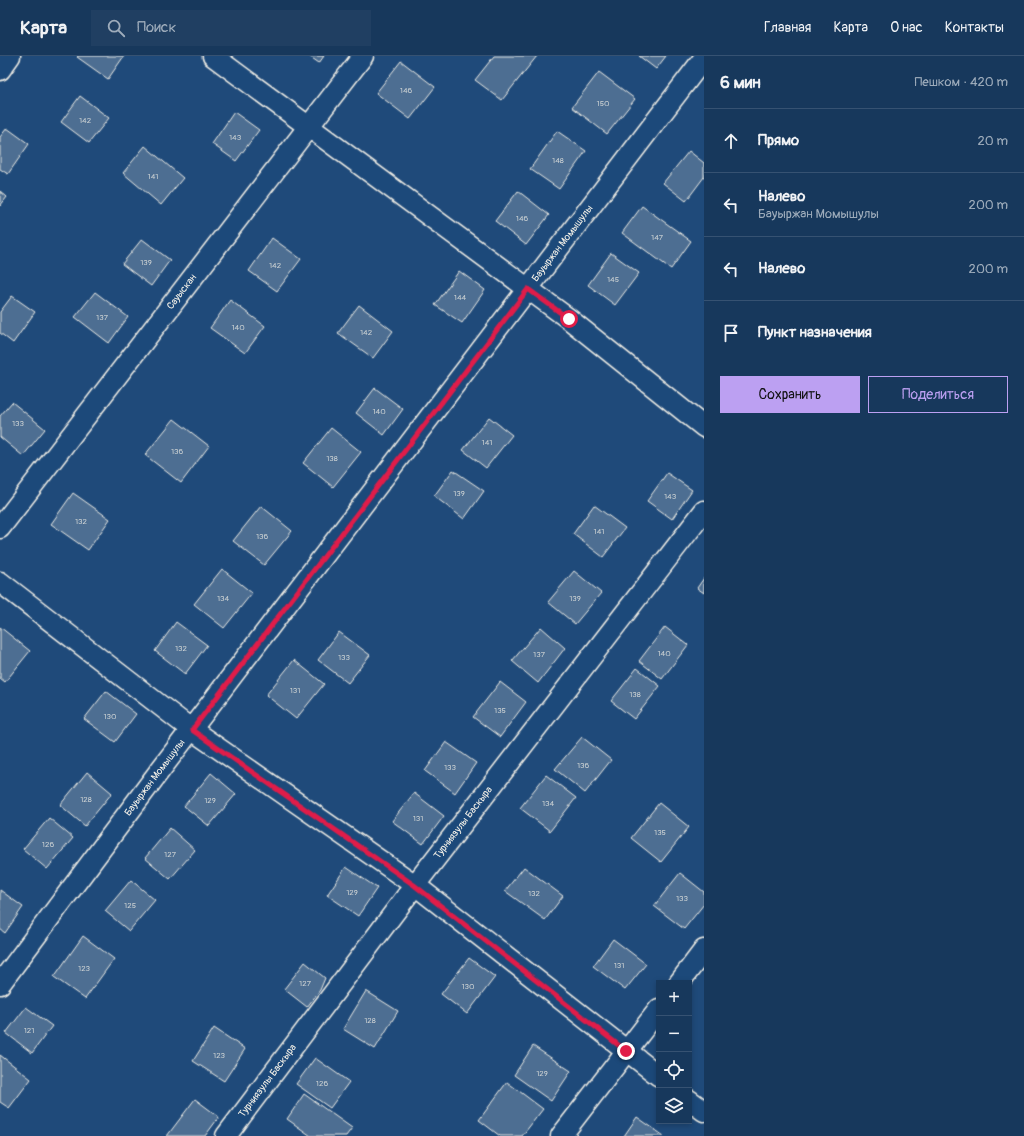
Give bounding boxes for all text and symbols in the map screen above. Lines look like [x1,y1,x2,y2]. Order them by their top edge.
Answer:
search box [91,10,371,46]
text: Карта [20,16,67,40]
icon: search [105,17,127,39]
text: Поиск [137,18,176,37]
text: Главная [764,19,811,36]
text: Карта [833,19,868,36]
text: О нас [890,19,923,36]
text: Контакты [945,19,1004,36]
text: 6 мин [720,72,761,93]
text: Пешком · 420 m [914,74,1008,90]
house number: 146 [400,86,413,95]
house number: 150 [597,99,610,108]
house number: 142 [79,116,92,125]
icon: ahead [720,130,742,152]
text: Прямо [758,131,799,150]
house number: 143 [229,133,242,142]
text: 20 m [977,133,1008,149]
house number: 148 [552,156,564,165]
house number: 141 [148,172,158,181]
text: Налево [758,187,805,206]
icon: left [720,194,742,216]
text: 200 m [969,197,1008,213]
street label: Бауыржан Момышулы [529,203,595,284]
text: Бауыржан Момышулы [758,206,879,222]
house number: 146 [516,214,529,223]
house number: 147 [651,233,664,242]
house number: 139 [140,258,152,267]
icon: left [720,258,742,280]
text: Налево [758,259,805,278]
house number: 142 [269,261,282,270]
text: 200 m [969,261,1008,277]
street label: Сауыскан [164,272,199,312]
house number: 145 [607,275,619,284]
house number: 144 [454,293,467,302]
route start [560,310,578,328]
house number: 137 [96,313,109,322]
icon: arrive [720,322,742,344]
house number: 140 [231,323,245,332]
text: Пункт назначения [758,323,872,342]
house number: 142 [360,328,373,337]
button: Сохранить [720,376,860,413]
button: Поделиться [868,376,1008,413]
house number: 140 [372,407,386,416]
house number: 133 [12,419,25,428]
house number: 141 [482,438,492,447]
house number: 136 [171,447,183,456]
house number: 138 [326,454,338,463]
house number: 139 [453,489,465,498]
house number: 143 [664,492,677,501]
house number: 132 [75,517,88,526]
house number: 141 [594,527,604,536]
house number: 136 [256,532,268,541]
house number: 134 [217,594,229,603]
house number: 139 [569,594,581,603]
house number: 132 [175,644,188,653]
house number: 140 [657,649,671,658]
house number: 137 [533,650,546,659]
house number: 133 [338,653,351,662]
house number: 131 [290,686,300,695]
house number: 138 [629,690,641,699]
house number: 135 [494,706,506,715]
house number: 130 [103,712,117,721]
street label: Бауыржан Момышулы [122,737,188,818]
house number: 136 [577,761,589,770]
house number: 133 [444,763,457,772]
street label: Турниязулы Баскыра [431,784,495,861]
house number: 128 [80,795,92,804]
house number: 129 [204,796,216,805]
house number: 134 [542,799,554,808]
house number: 131 [413,814,423,823]
house number: 135 [654,828,666,837]
house number: 126 [42,840,54,849]
house number: 127 [164,850,177,859]
house number: 129 [346,888,358,897]
house number: 132 [528,889,541,898]
house number: 133 [676,894,689,903]
house number: 125 [124,901,136,910]
house number: 131 [614,961,624,970]
house number: 123 [78,964,90,973]
house number: 127 [299,979,312,988]
map controls [656,980,692,1124]
button: + [656,980,692,1016]
house number: 130 [461,982,475,991]
house number: 128 [364,1016,376,1025]
button: − [656,1016,692,1052]
house number: 121 [24,1026,34,1035]
street label: Турниязулы Баскыра [236,1042,299,1120]
route end [617,1042,635,1060]
house number: 123 [213,1051,225,1060]
button: locate [656,1052,692,1088]
house number: 129 [536,1069,548,1078]
house number: 126 [316,1079,328,1088]
button: layers [656,1088,692,1124]

